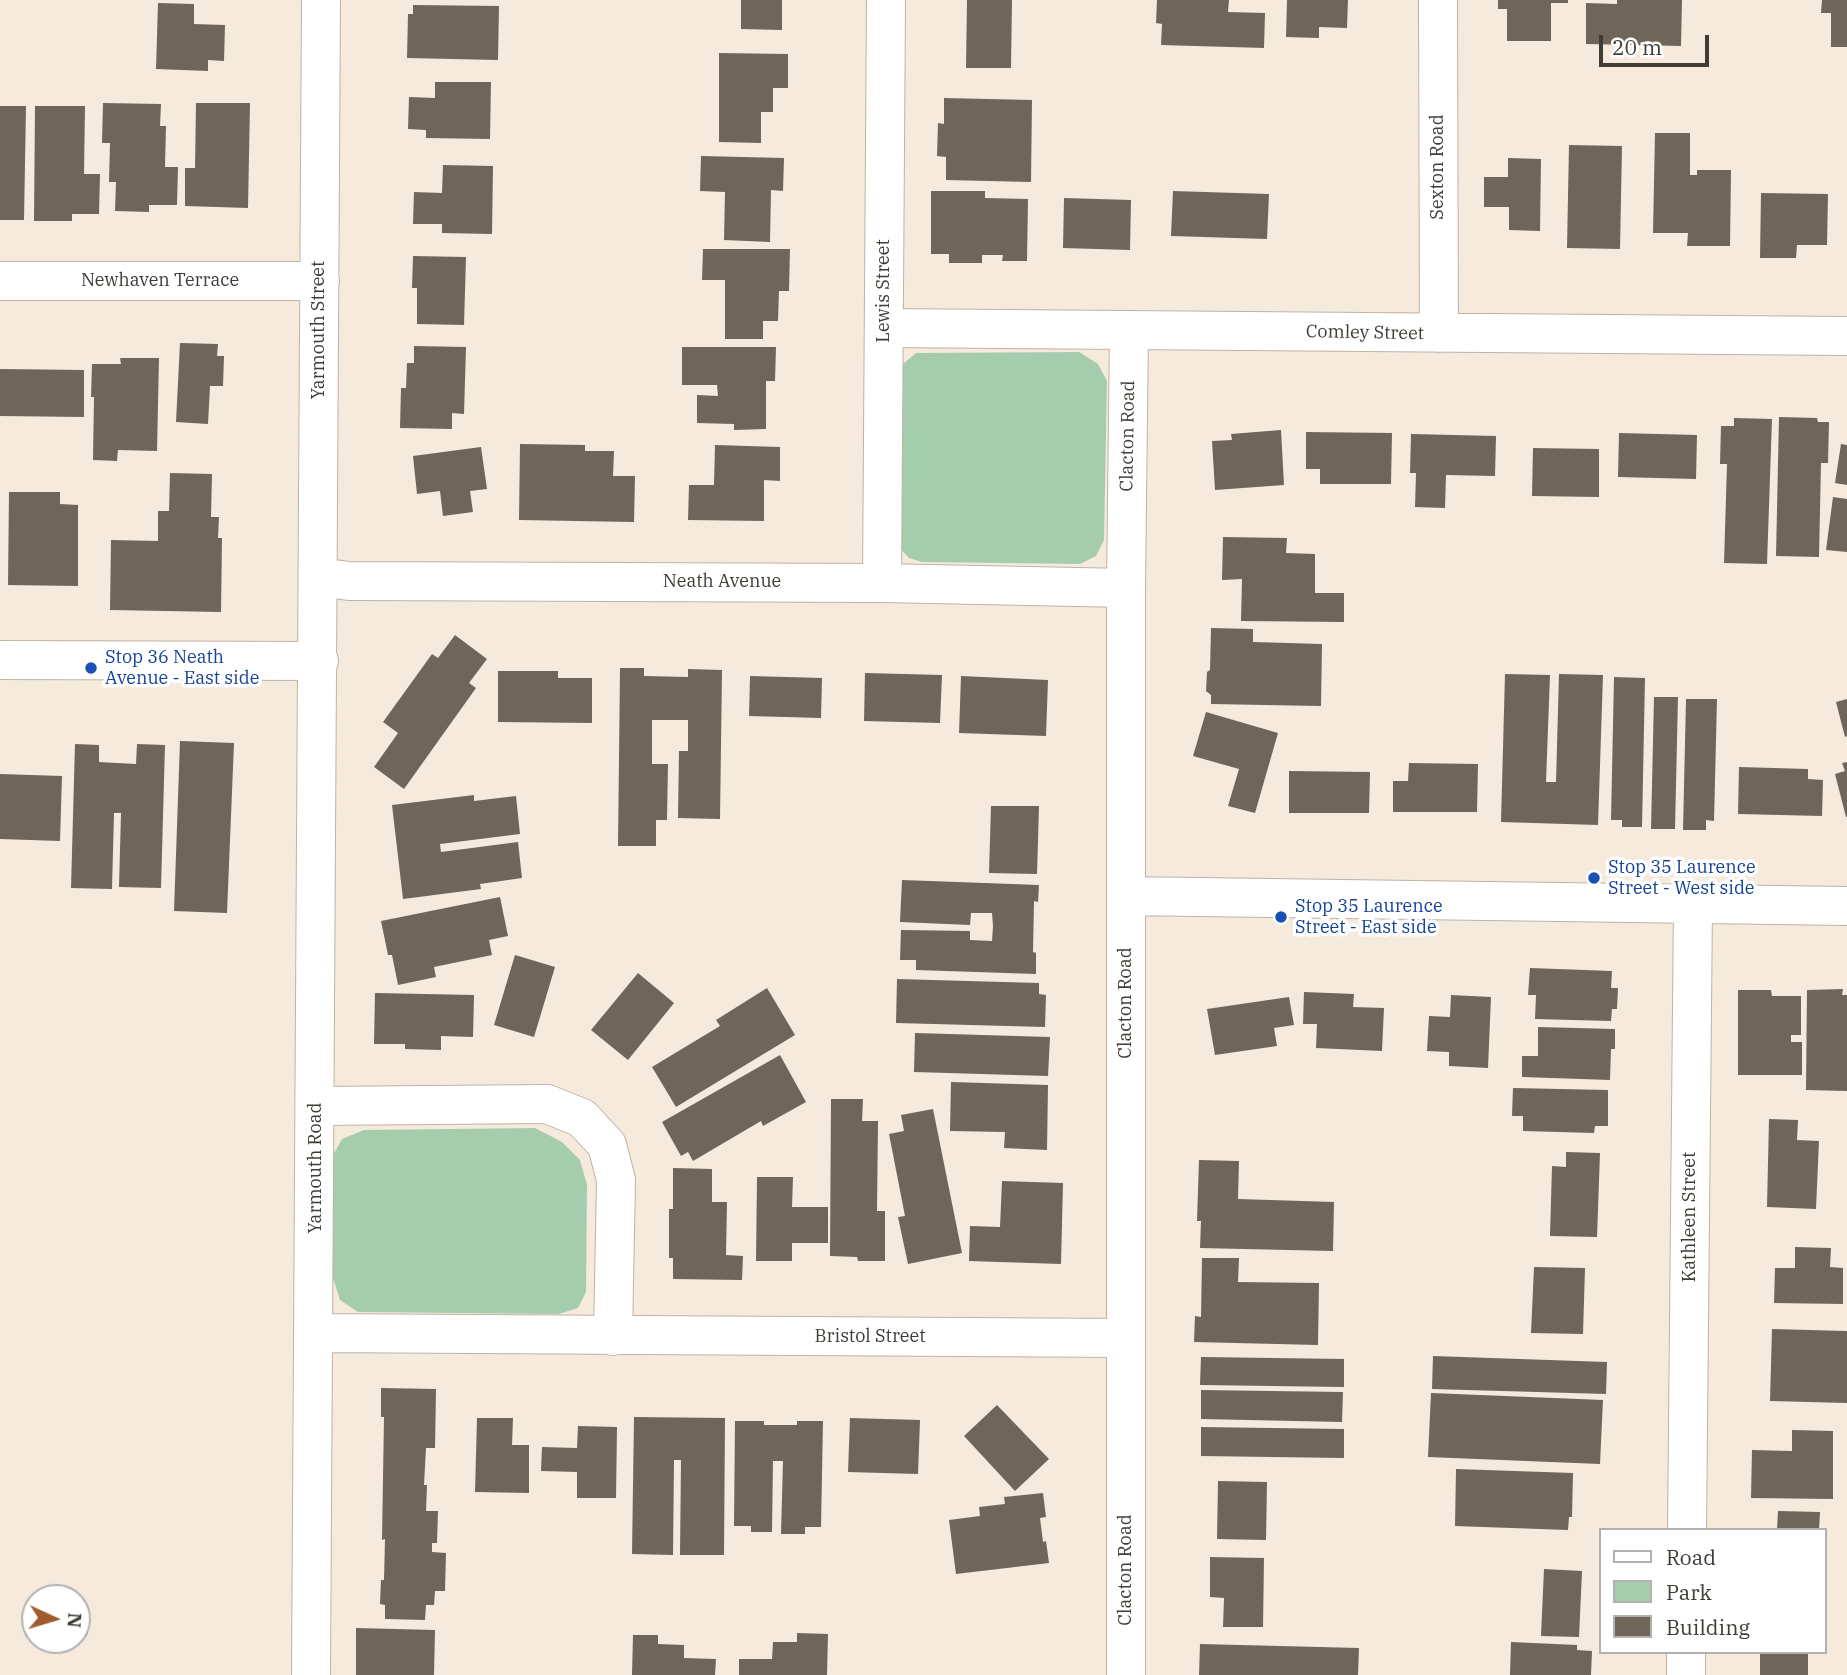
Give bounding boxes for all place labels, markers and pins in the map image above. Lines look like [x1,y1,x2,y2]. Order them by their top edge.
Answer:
place label: Stop 36 Neath Avenue - East side [105,647,259,690]
marker: Stop 36 Neath Avenue - East side [83,660,99,676]
place label: Stop 35 Laurence Street - West side [1608,857,1756,900]
marker: Stop 35 Laurence Street - West side [1586,870,1602,886]
place label: Stop 35 Laurence Street - East side [1295,896,1443,939]
marker: Stop 35 Laurence Street - East side [1273,909,1289,925]

